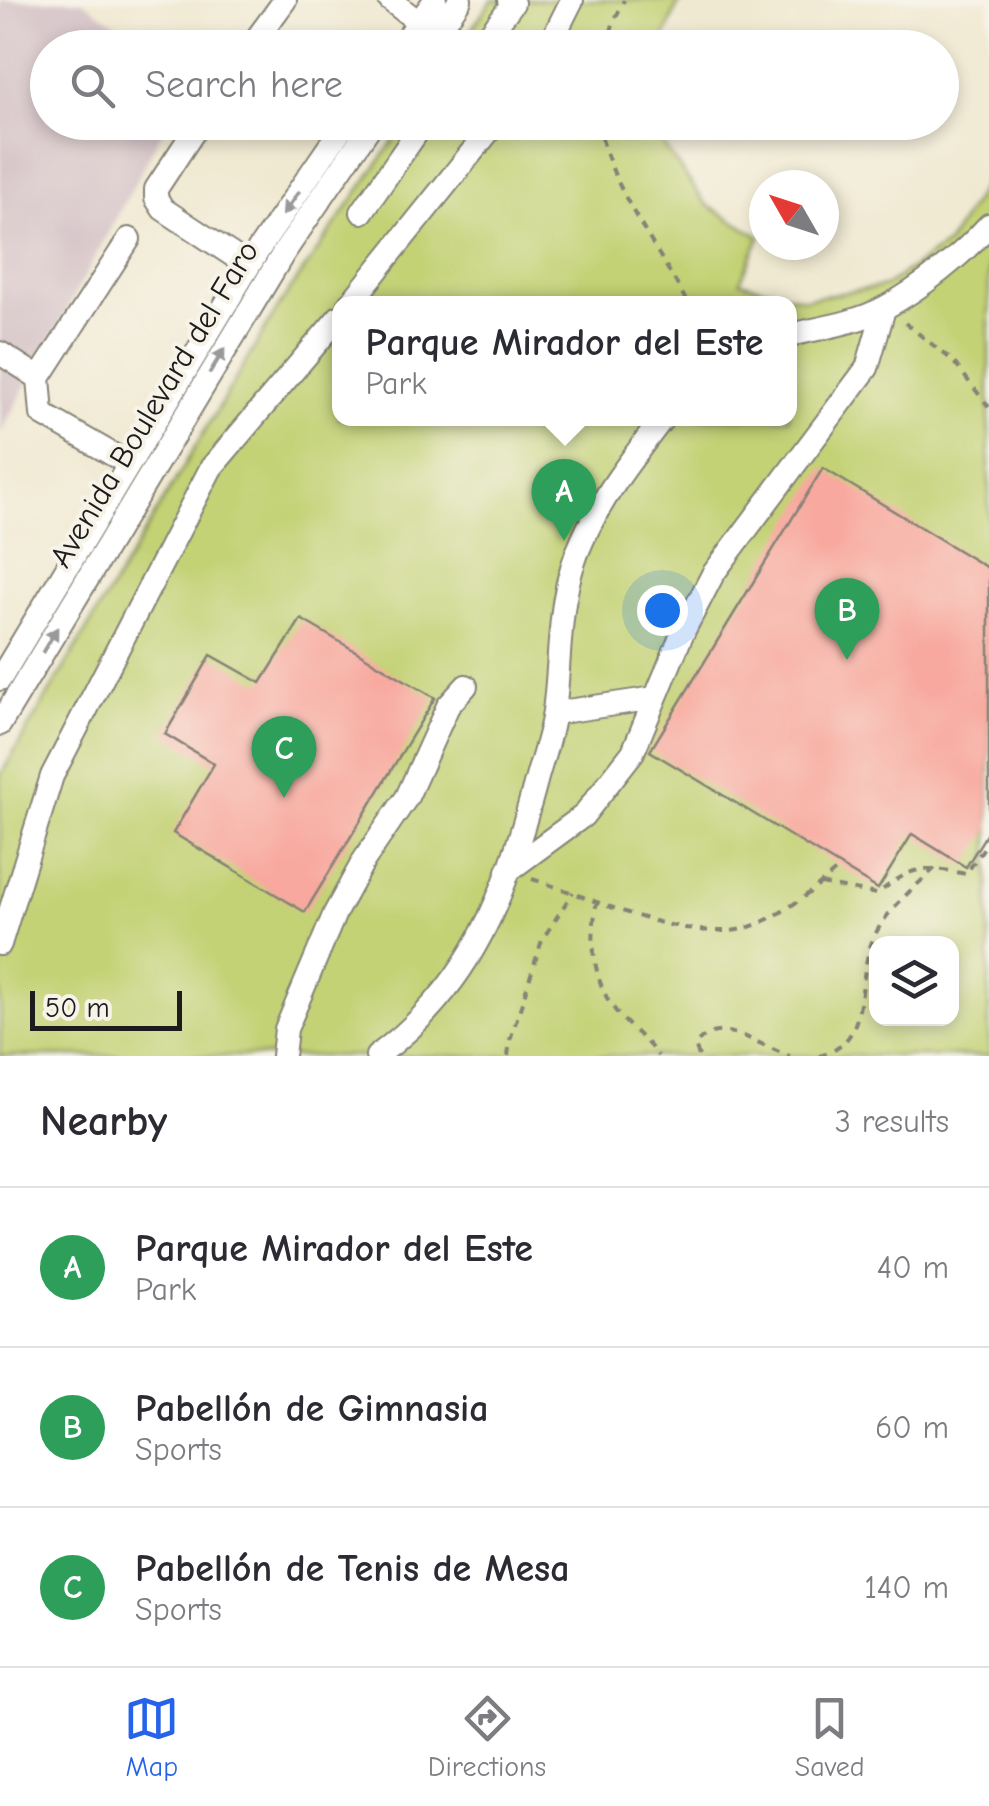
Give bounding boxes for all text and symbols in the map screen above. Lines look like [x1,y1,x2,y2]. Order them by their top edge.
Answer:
search box [30,30,959,140]
icon: search [65,58,120,113]
text: Search here [145,63,343,107]
north arrow [749,170,839,260]
one-way arrow [282,190,301,216]
street label: Avenida Boulevard del Faro [42,234,266,574]
popup [332,296,797,426]
text: Parque Mirador del Este [366,321,763,365]
one-way arrow [207,348,226,375]
text: Park [366,365,427,402]
pin: A [532,458,596,541]
pin: B [814,578,880,660]
your location [637,585,688,636]
one-way arrow [41,626,58,654]
pin: C [252,716,316,798]
map controls [869,936,959,1026]
button: layers [869,936,959,1026]
scale bar [30,986,182,1030]
text: 50 m [45,992,110,1024]
text: Nearby [40,1097,167,1146]
text: 3 results [835,1103,949,1140]
text: Parque Mirador del Este [135,1227,533,1271]
text: A [64,1249,81,1286]
text: 40 m [877,1249,949,1286]
text: Park [135,1271,196,1308]
text: Pabellón de Gimnasia [135,1387,489,1431]
text: B [63,1409,82,1446]
text: 60 m [875,1409,949,1446]
text: Sports [135,1431,222,1468]
text: Pabellón de Tenis de Mesa [135,1547,570,1591]
text: C [63,1569,82,1606]
text: 140 m [864,1569,949,1606]
text: Sports [135,1591,222,1628]
tab: Map [124,1691,179,1783]
tab: Directions [428,1691,546,1783]
tab: Saved [795,1691,865,1783]

